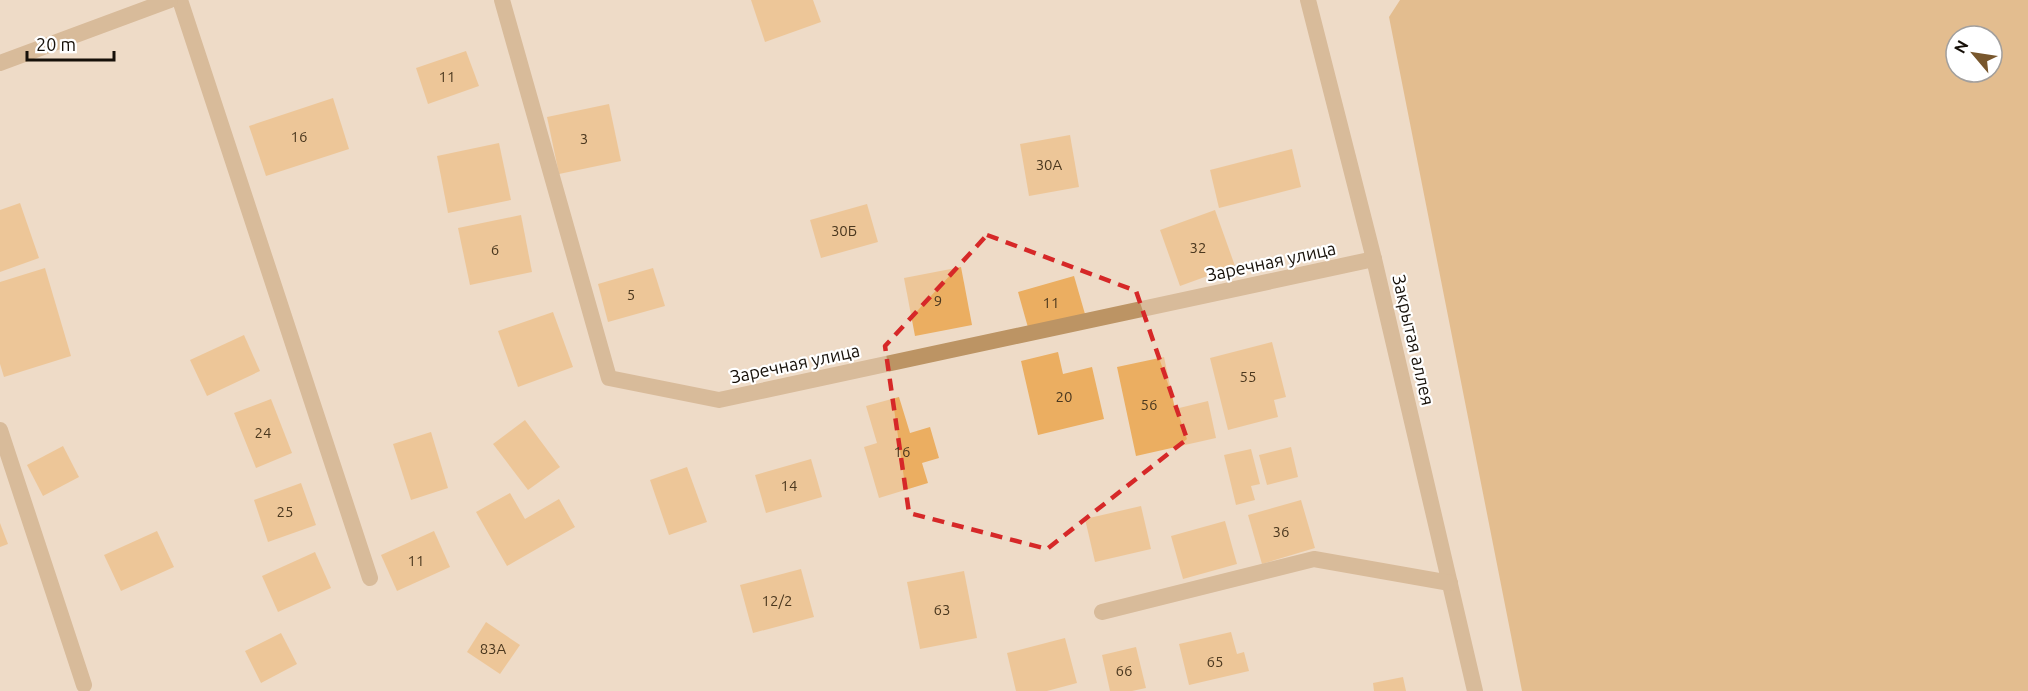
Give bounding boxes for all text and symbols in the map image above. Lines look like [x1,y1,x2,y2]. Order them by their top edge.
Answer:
scale bar [27,24,114,62]
north arrow [1944,24,2004,84]
text: 20 m [36,34,76,54]
text: N [1950,37,1972,56]
house number: 11 [439,68,455,85]
house number: 16 [291,128,307,145]
house number: 3 [580,130,588,147]
house number: 30А [1036,156,1063,173]
house number: 30Б [831,222,857,239]
street label: Заречная улица [1204,238,1337,285]
house number: 32 [1190,239,1206,256]
house number: 6 [491,241,499,258]
street label: Закрытая аллея [1389,272,1439,407]
house number: 5 [627,286,635,303]
house number: 9 [934,292,942,309]
house number: 11 [1043,294,1059,311]
street label: Заречная улица [728,340,861,387]
house number: 55 [1240,368,1256,385]
house number: 20 [1056,388,1072,405]
house number: 56 [1141,396,1157,413]
house number: 24 [255,424,271,441]
house number: 16 [894,443,910,460]
house number: 14 [781,477,797,494]
house number: 25 [277,503,293,520]
house number: 36 [1273,523,1289,540]
house number: 11 [408,552,424,569]
house number: 12/2 [762,592,792,609]
house number: 63 [934,601,950,618]
house number: 83А [480,640,507,657]
house number: 65 [1207,653,1223,670]
house number: 66 [1116,662,1132,679]

